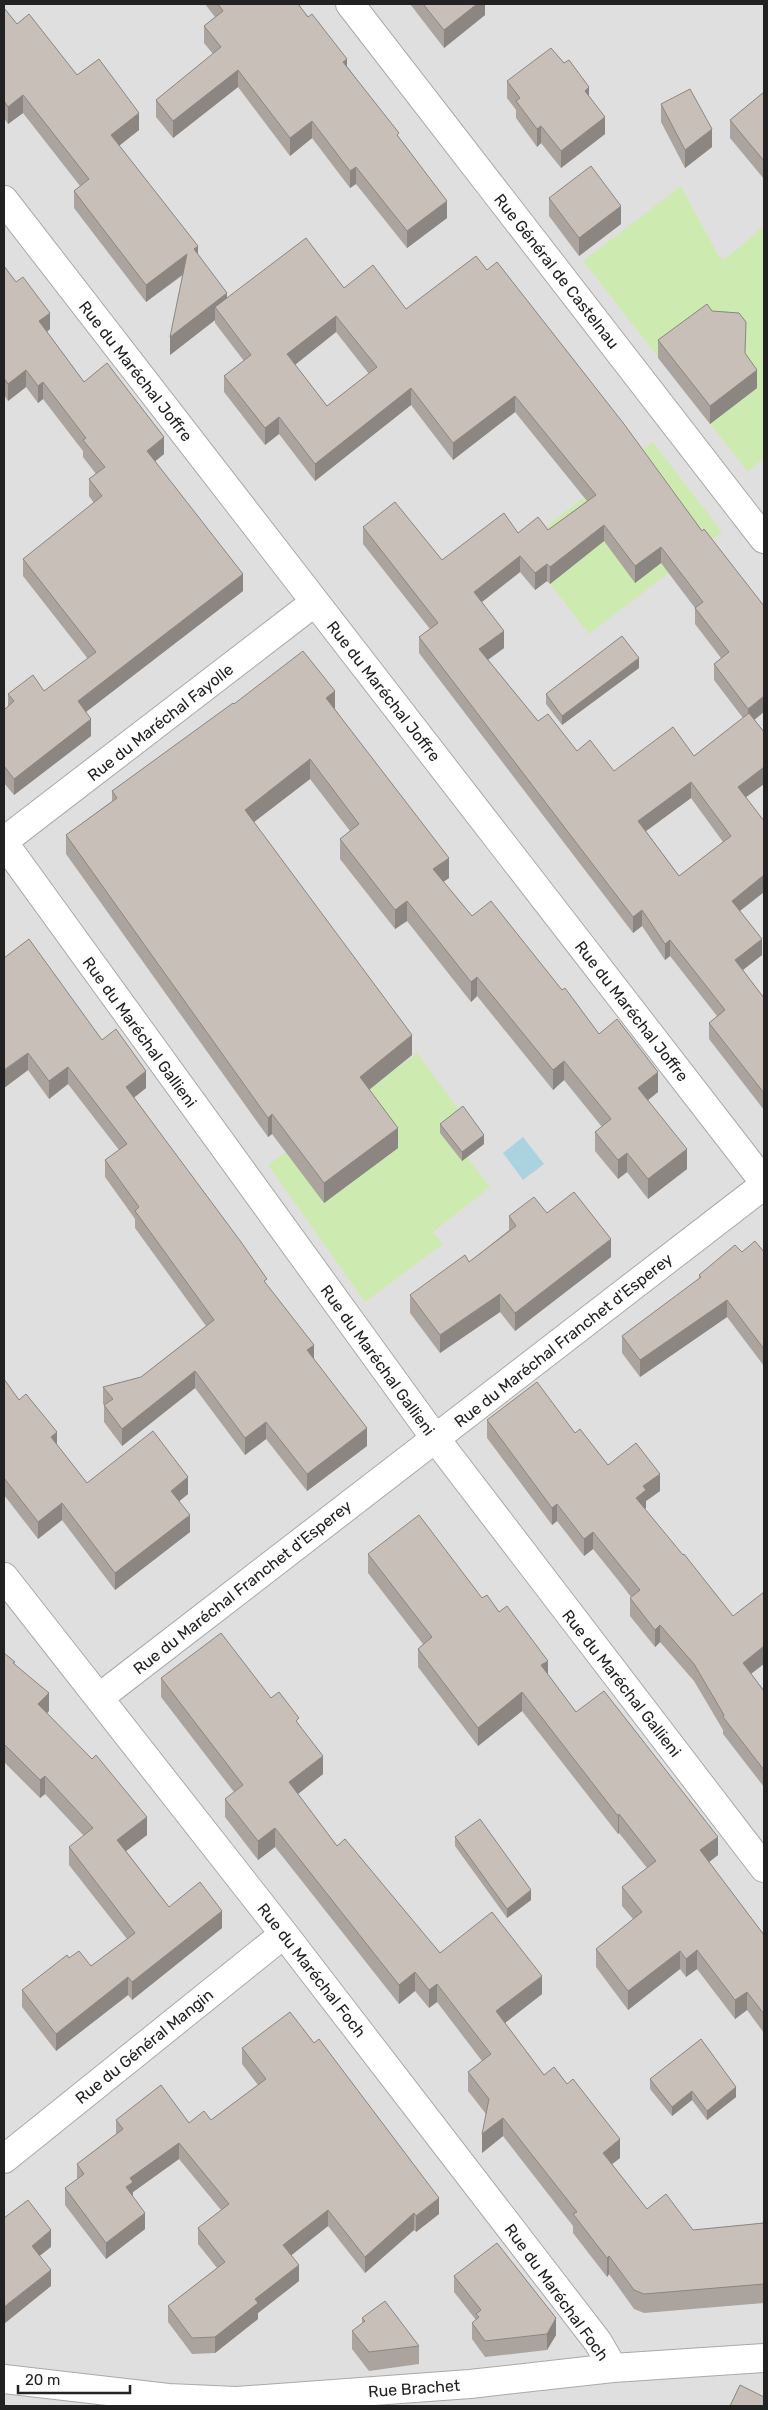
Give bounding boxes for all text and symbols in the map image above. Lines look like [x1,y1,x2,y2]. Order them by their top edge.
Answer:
street label: Rue Général de Castelnau [490,190,623,353]
street label: Rue du Maréchal Joffre [75,297,196,445]
street label: Rue du Maréchal Joffre [323,617,444,765]
street label: Rue du Maréchal Fayolle [84,660,237,785]
street label: Rue du Maréchal Joffre [571,937,692,1085]
street label: Rue du Maréchal Gallieni [79,953,201,1111]
street label: Rue du Maréchal Franchet d'Esperey [450,1249,676,1432]
street label: Rue du Maréchal Gallieni [317,1281,439,1439]
street label: Rue du Maréchal Franchet d'Esperey [129,1496,355,1679]
street label: Rue du Maréchal Gallieni [558,1606,685,1761]
street label: Rue du Maréchal Foch [253,1900,370,2041]
street label: Rue du Général Mangin [72,1985,217,2108]
street label: Rue du Maréchal Foch [501,2220,613,2364]
scale bar [18,2362,130,2394]
text: 20 m [25,2371,60,2389]
street label: Rue Brachet [367,2376,461,2401]

